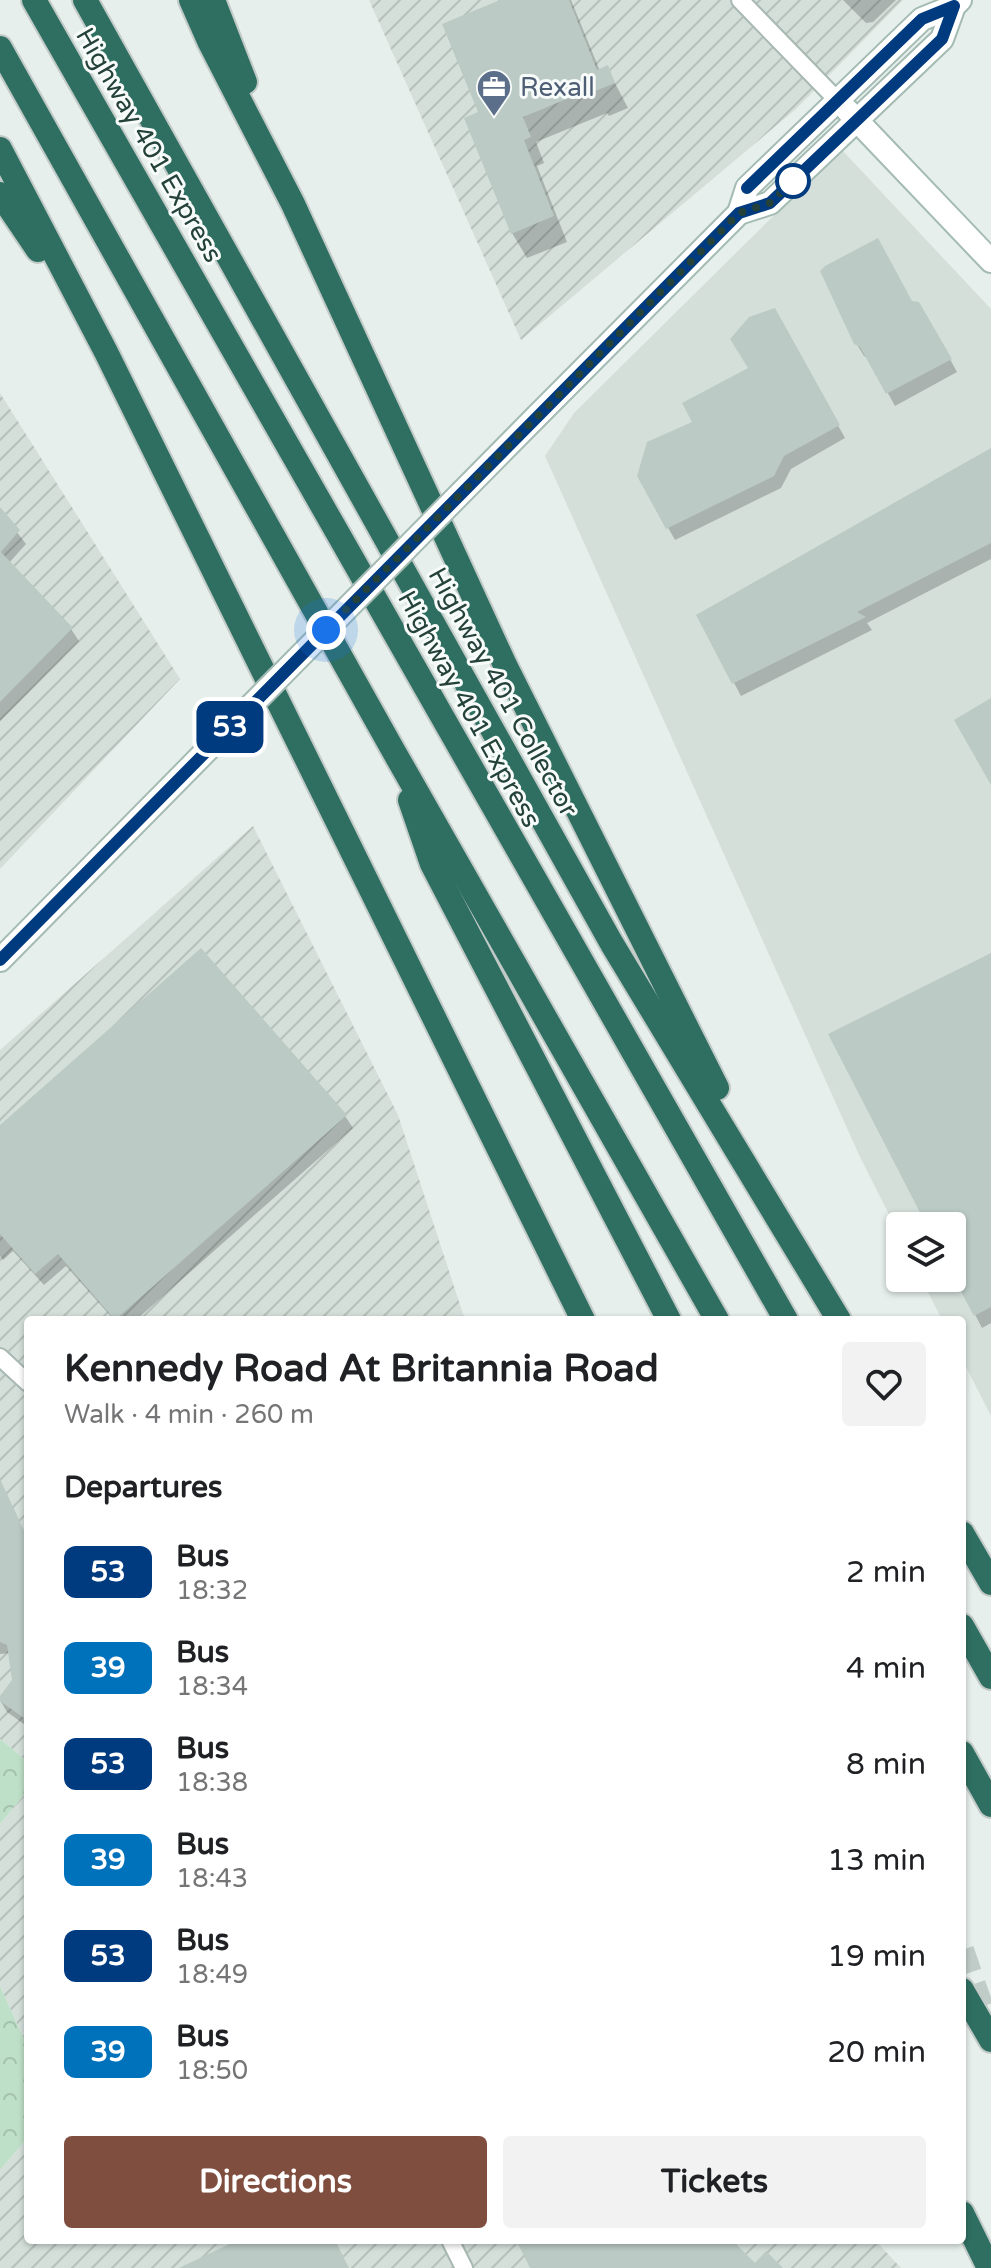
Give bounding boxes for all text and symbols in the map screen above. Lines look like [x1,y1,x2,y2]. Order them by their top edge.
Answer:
street label: Highway 401 Express [69,22,229,268]
office icon: Rexall [475,68,513,118]
place label: Rexall [520,72,595,103]
unlabelled marker [776,164,810,198]
street label: Highway 401 Collector [422,562,584,822]
street label: Highway 401 Express [391,585,547,833]
your location [306,610,346,650]
line badge: 53 [194,701,266,753]
text: 53 [212,710,248,744]
map controls [886,1212,966,1292]
button: layers [886,1212,966,1292]
button: heart [842,1342,926,1426]
text: Kennedy Road At Britannia Road [64,1346,659,1392]
text: Walk · 4 min · 260 m [64,1399,314,1430]
text: Departures [64,1469,222,1506]
text: Bus [176,1538,229,1575]
text: 2 min [846,1554,926,1591]
text: 53 [90,1555,126,1589]
text: 18:32 [176,1575,248,1606]
text: Bus [176,1634,229,1671]
text: 4 min [846,1650,926,1687]
text: 39 [90,1651,126,1685]
text: 18:34 [176,1671,248,1702]
text: Bus [176,1730,229,1767]
text: 8 min [846,1746,926,1783]
text: 53 [90,1747,126,1781]
text: 18:38 [176,1767,248,1798]
text: Bus [176,1826,229,1863]
text: 13 min [827,1842,926,1879]
text: 39 [90,1843,126,1877]
text: 18:43 [176,1863,248,1894]
text: Bus [176,1922,229,1959]
text: 19 min [827,1938,926,1975]
text: 53 [90,1939,126,1973]
text: 18:49 [176,1959,248,1990]
text: Bus [176,2018,229,2055]
text: 20 min [827,2034,926,2071]
text: 39 [90,2035,126,2069]
text: 18:50 [176,2055,248,2086]
button: Directions [64,2136,487,2228]
button: Tickets [503,2136,926,2228]

